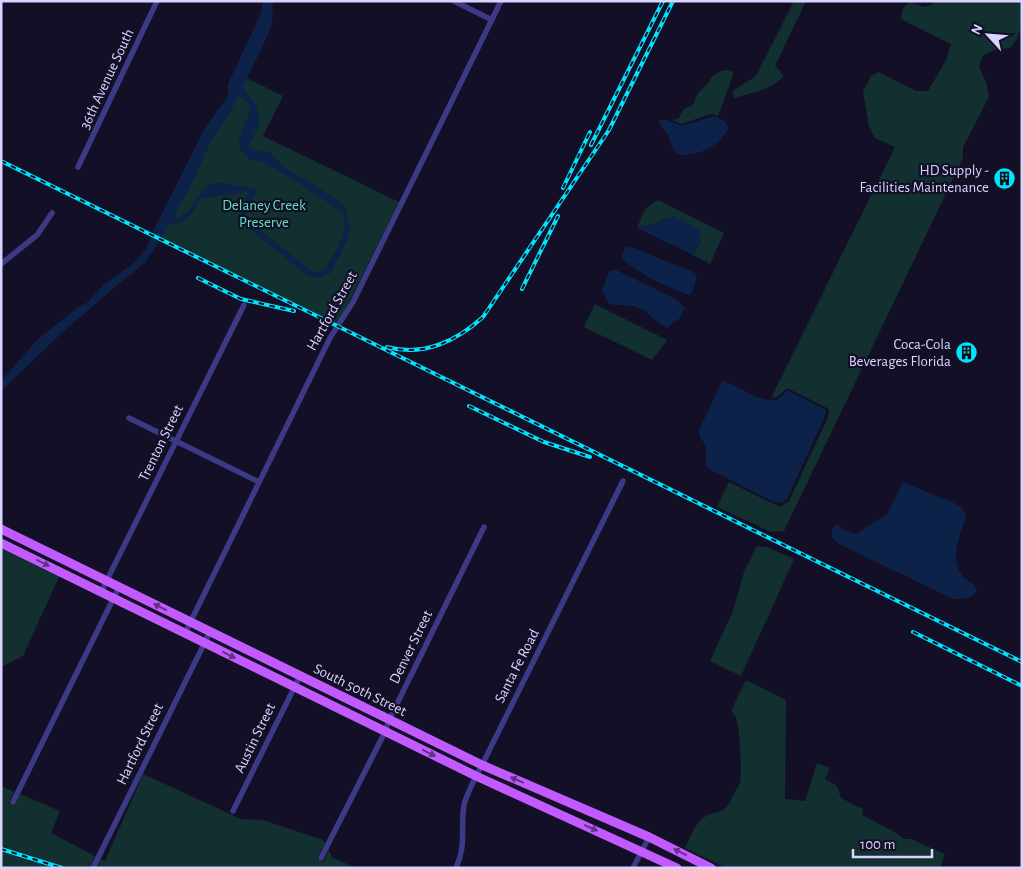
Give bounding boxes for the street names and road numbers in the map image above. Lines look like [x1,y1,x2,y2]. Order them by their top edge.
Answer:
street label: 36th Avenue South [77,26,137,132]
street label: Hartford Street [304,269,360,353]
street label: Trenton Street [136,402,186,484]
street label: Denver Street [387,608,435,686]
street label: Santa Fe Road [492,626,542,705]
street label: South 50th Street [311,661,409,719]
street label: Hartford Street [114,701,166,787]
street label: Austin Street [232,701,278,775]

